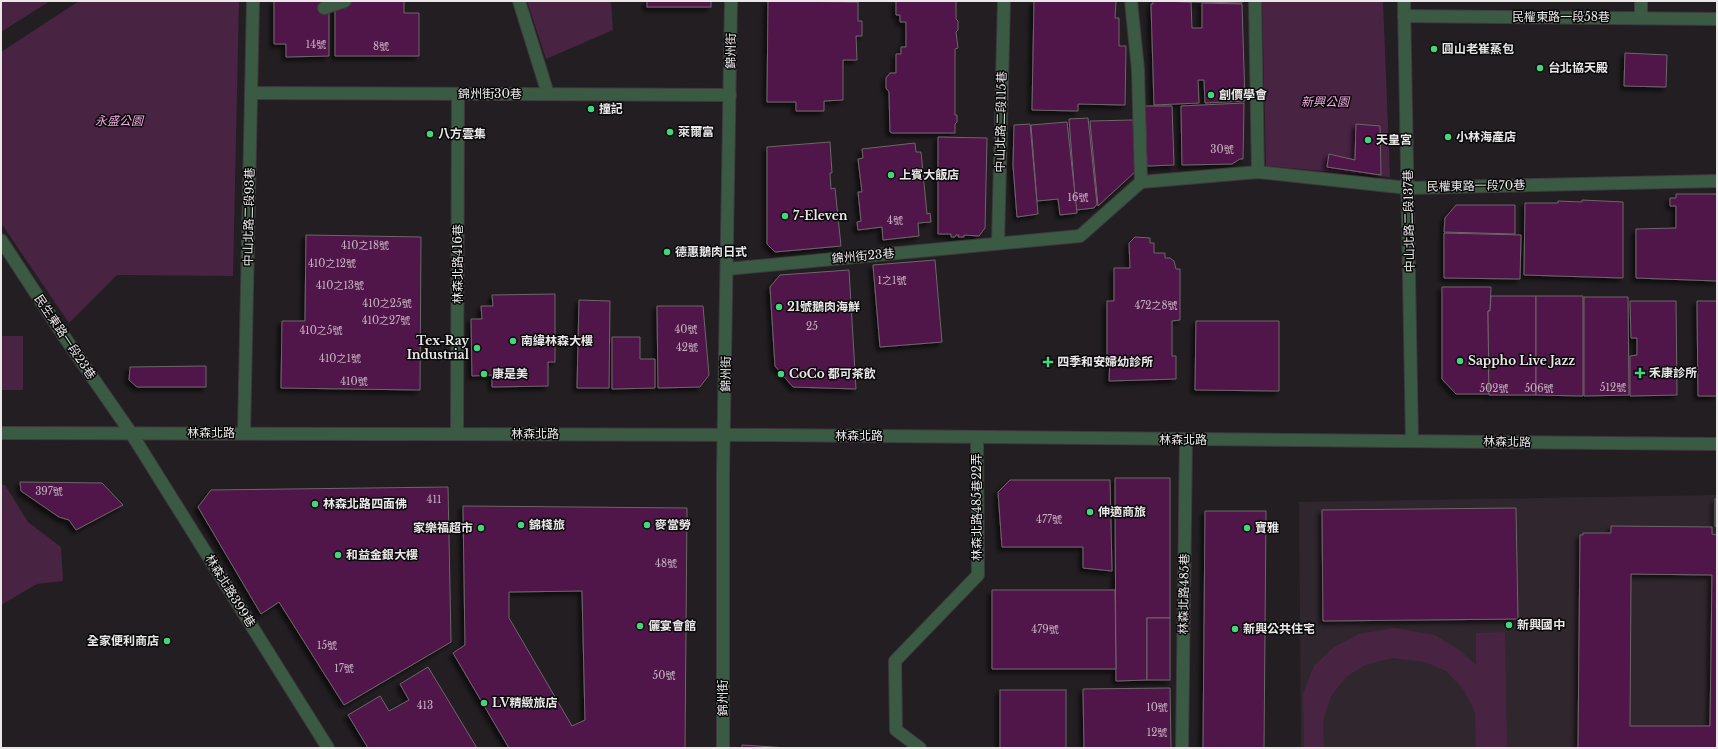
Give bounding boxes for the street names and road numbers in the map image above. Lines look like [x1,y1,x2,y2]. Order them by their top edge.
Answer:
street label: 民權東路一段58巷 [1512,9,1610,24]
street label: 錦州街 [723,33,738,69]
street label: 中山北路二段115巷 [992,71,1009,173]
street label: 錦州街30巷 [458,86,522,101]
street label: 中山北路二段93巷 [240,167,257,267]
street label: 中山北路二段137巷 [1400,169,1417,273]
street label: 民權東路一段70巷 [1427,177,1525,194]
street label: 林森北路416巷 [450,224,465,304]
street label: 錦州街23巷 [831,245,895,266]
street label: 民生東路一段23巷 [32,292,99,382]
street label: 錦州街 [718,356,733,392]
street label: 林森北路 [187,425,235,440]
street label: 林森北路 [511,426,559,441]
street label: 林森北路 [835,428,883,443]
street label: 林森北路 [1159,432,1207,447]
street label: 林森北路 [1483,434,1531,449]
street label: 林森北路485巷22弄 [969,453,984,561]
street label: 林森北路399巷 [202,552,259,630]
street label: 林森北路485巷 [1175,553,1192,635]
street label: 錦州街 [715,680,730,716]

